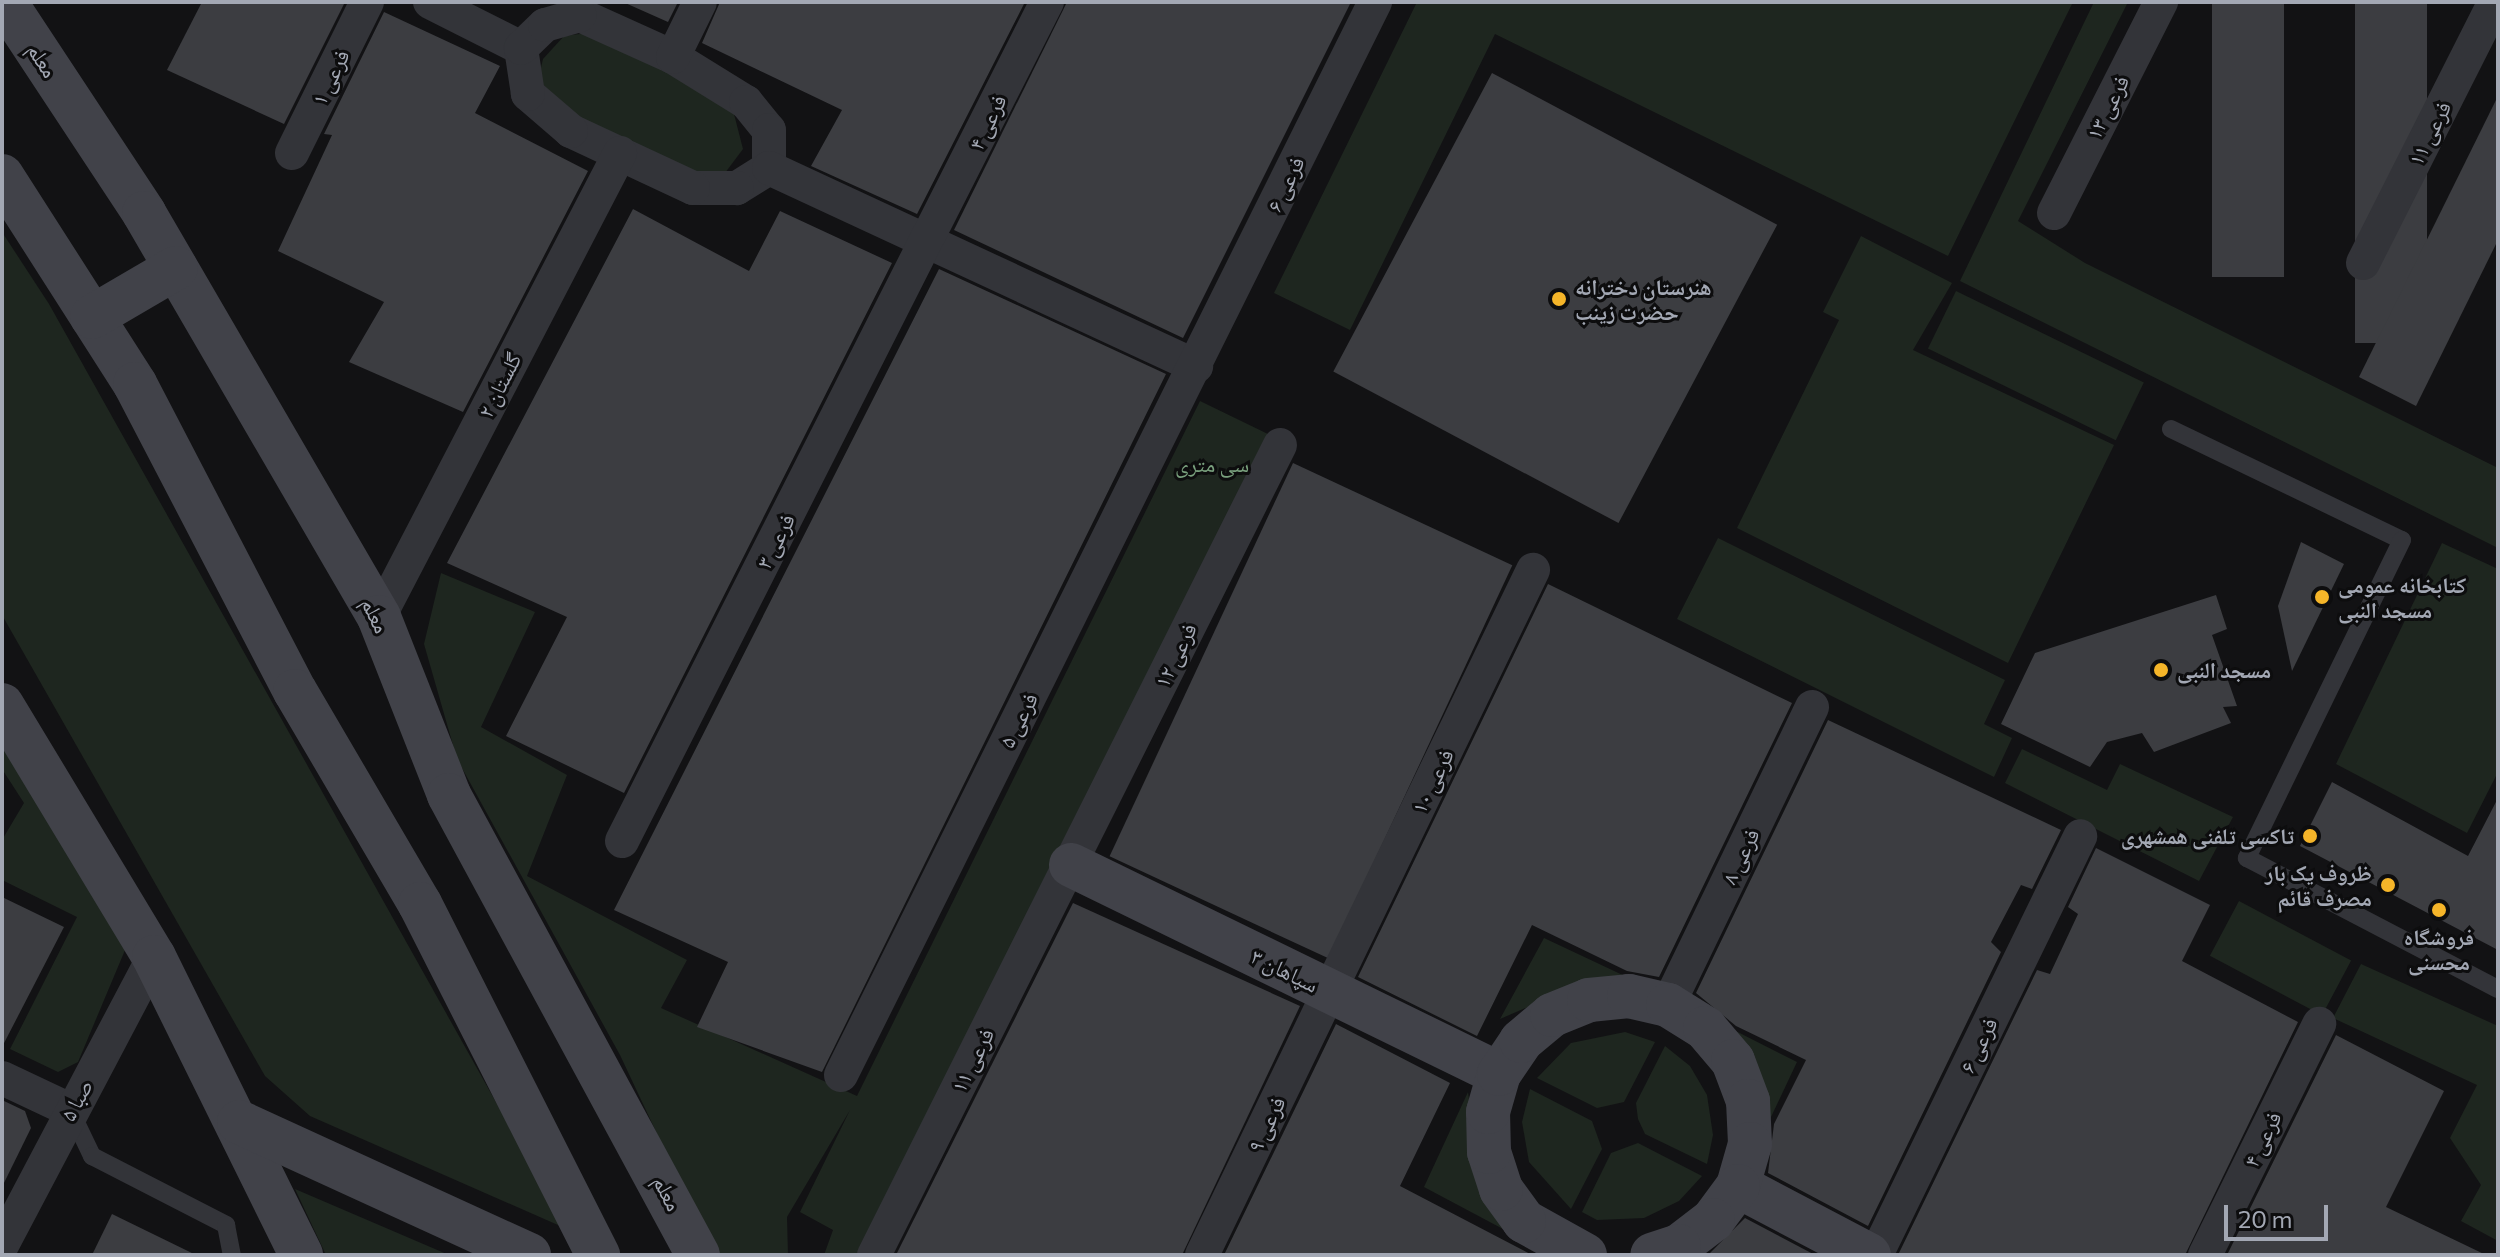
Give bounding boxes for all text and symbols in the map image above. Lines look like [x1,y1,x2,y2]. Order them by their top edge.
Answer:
street label: معلم [22,38,64,82]
street label: فرعی ۱ [305,45,355,109]
street label: فرعی ۱۳ [2080,71,2134,143]
street label: فرعی ۴ [962,90,1012,154]
street label: فرعی ۱۱ [2402,97,2456,169]
street label: فرعی ۶ [1260,152,1310,216]
place label: هنرستان دخترانه حضرت زینب [1575,273,1712,324]
marker: هنرستان دخترانه حضرت زینب [1550,290,1568,308]
street label: گلستان ۲ [471,348,527,422]
park label: سی متری [1175,451,1249,477]
street label: فرعی ۳ [750,509,800,573]
place label: کتابخانه عمومی مسجد النبی [2338,571,2466,622]
marker: کتابخانه عمومی مسجد النبی [2313,588,2331,606]
street label: معلم [356,593,396,637]
street label: فرعی ۱۲ [1148,619,1202,691]
place label: مسجد النبی [2177,657,2271,683]
marker: مسجد النبی [2152,661,2170,679]
street label: فرعی ۵ [993,688,1043,752]
street label: فرعی ۱۰ [1405,745,1459,817]
place label: تاکسی تلفنی همشهری [2121,823,2294,849]
street label: فرعی ۸ [1715,824,1765,888]
marker: تاکسی تلفنی همشهری [2301,827,2319,845]
place label: ظروف یک بار مصرف قائم [2265,859,2372,910]
marker: ظروف یک بار مصرف قائم [2379,876,2397,894]
marker: فروشگاه محسنی [2430,901,2448,919]
place label: فروشگاه محسنی [2404,923,2474,974]
street label: سپاهان ۳ [1247,942,1323,998]
street label: فرعی ۶ [1953,1013,2003,1077]
street label: فرعی ۱۱ [945,1024,999,1096]
street label: صبا ۵ [54,1075,98,1125]
street label: فرعی ۹ [1241,1092,1291,1156]
street label: فرعی ۴ [2237,1107,2287,1171]
street label: معلم [648,1171,688,1215]
scale bar [2228,1189,2332,1239]
text: 20 m [2238,1204,2292,1233]

